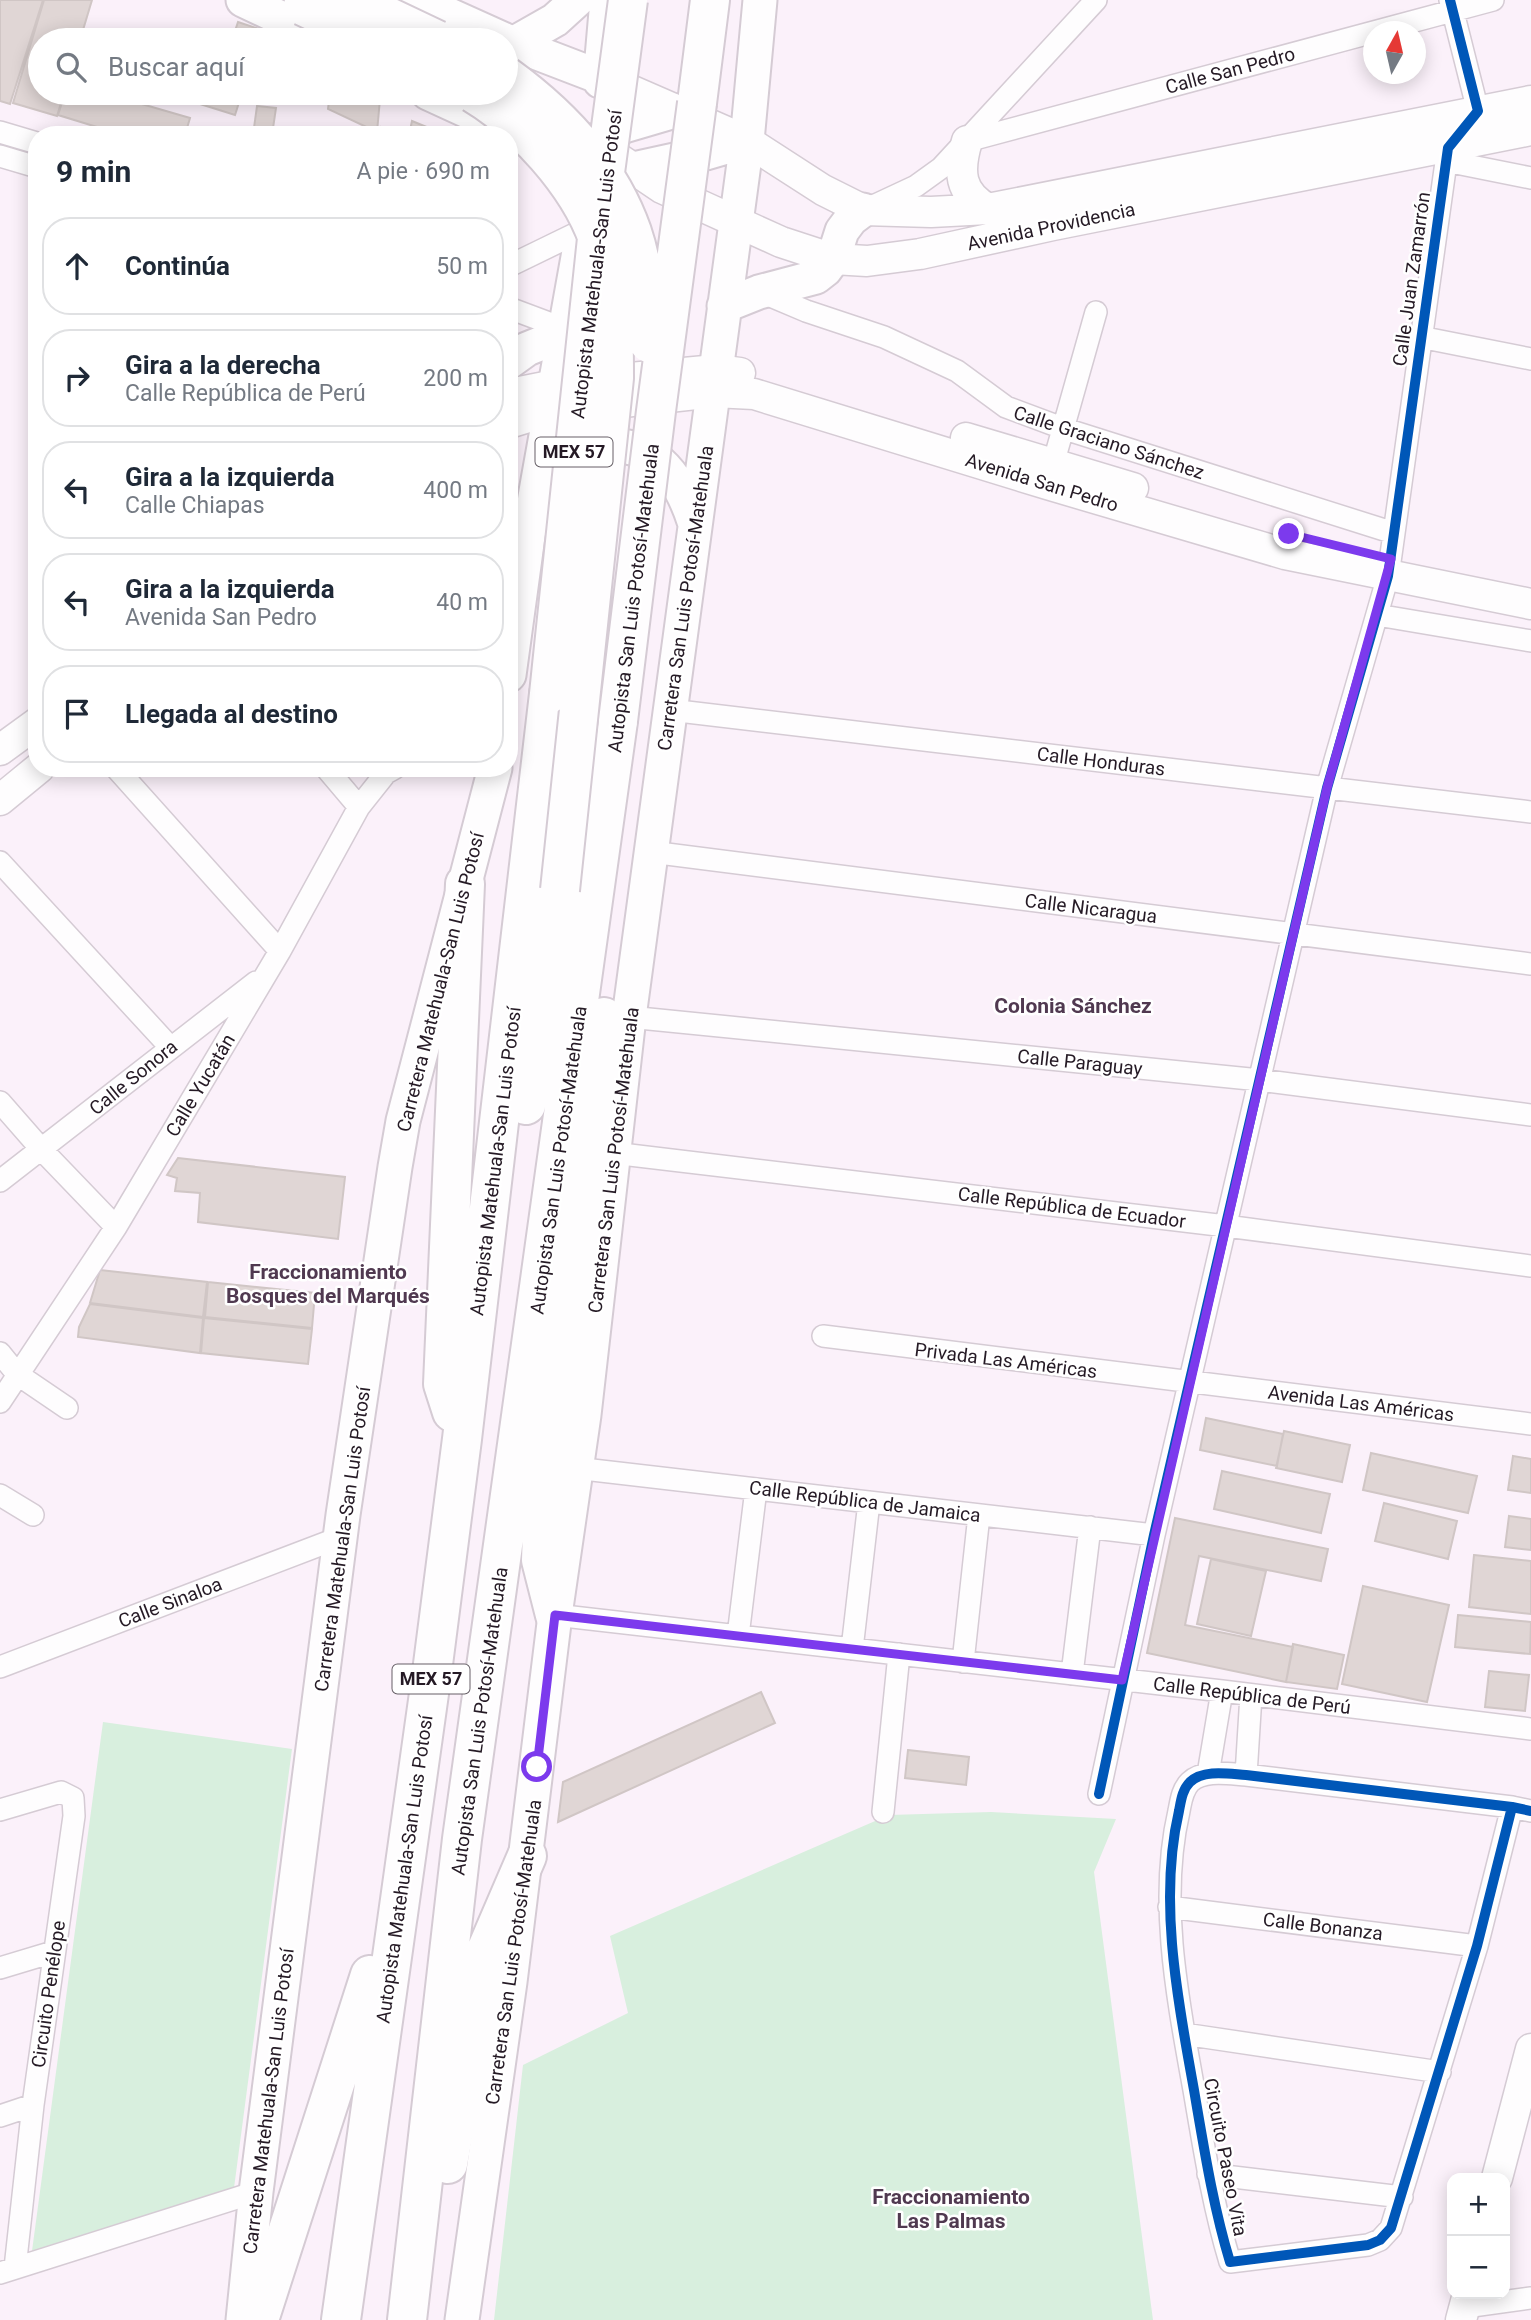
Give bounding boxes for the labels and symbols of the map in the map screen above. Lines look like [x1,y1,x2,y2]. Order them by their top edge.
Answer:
north arrow [1363,21,1426,84]
street label: Calle San Pedro [1163,42,1297,99]
street label: Autopista Matehuala-San Luis Potosí [566,107,627,420]
street label: Calle Juan Zamarrón [1388,190,1435,368]
street label: Avenida Providencia [965,197,1137,256]
street label: Calle Graciano Sánchez [1011,401,1207,484]
road number: MEX 57 [536,438,612,466]
street label: Autopista San Luis Potosí-Matehuala [603,442,664,754]
street label: Carretera San Luis Potosí-Matehuala [653,444,718,752]
street label: Avenida San Pedro [963,448,1121,517]
route end [1273,518,1304,549]
street label: Calle Honduras [1036,742,1166,781]
street label: Carretera Matehuala-San Luis Potosí [392,829,489,1134]
street label: Calle Nicaragua [1023,889,1158,928]
district label: Colonia Sánchez [994,994,1152,1018]
street label: Autopista Matehuala-San Luis Potosí [465,1004,526,1317]
street label: Autopista San Luis Potosí-Matehuala [525,1004,592,1316]
street label: Carretera San Luis Potosí-Matehuala [583,1006,644,1314]
street label: Calle Yucatán [161,1030,240,1141]
street label: Calle Sonora [85,1035,182,1120]
street label: Calle Paraguay [1016,1044,1144,1081]
street label: Calle República de Ecuador [957,1182,1188,1233]
district label: Fraccionamiento Bosques del Marqués [226,1260,430,1308]
street label: Privada Las Américas [913,1338,1098,1383]
street label: Avenida Las Américas [1267,1381,1455,1426]
street label: Carretera Matehuala-San Luis Potosí [310,1384,375,1693]
street label: Calle República de Jamaica [748,1476,982,1527]
street label: Autopista San Luis Potosí-Matehuala [446,1565,513,1877]
street label: Calle Sinaloa [115,1572,225,1633]
road number: MEX 57 [392,1664,470,1694]
street label: Calle República de Perú [1152,1672,1352,1719]
street label: Autopista Matehuala-San Luis Potosí [371,1712,438,2025]
route start [521,1751,552,1782]
street label: Carretera San Luis Potosí-Matehuala [481,1798,546,2106]
street label: Calle Bonanza [1262,1908,1384,1945]
street label: Circuito Penélope [27,1919,70,2069]
street label: Carretera Matehuala-San Luis Potosí [238,1946,299,2255]
street label: Circuito Paseo Vita [1199,2076,1252,2238]
district label: Fraccionamiento Las Palmas [872,2185,1030,2233]

